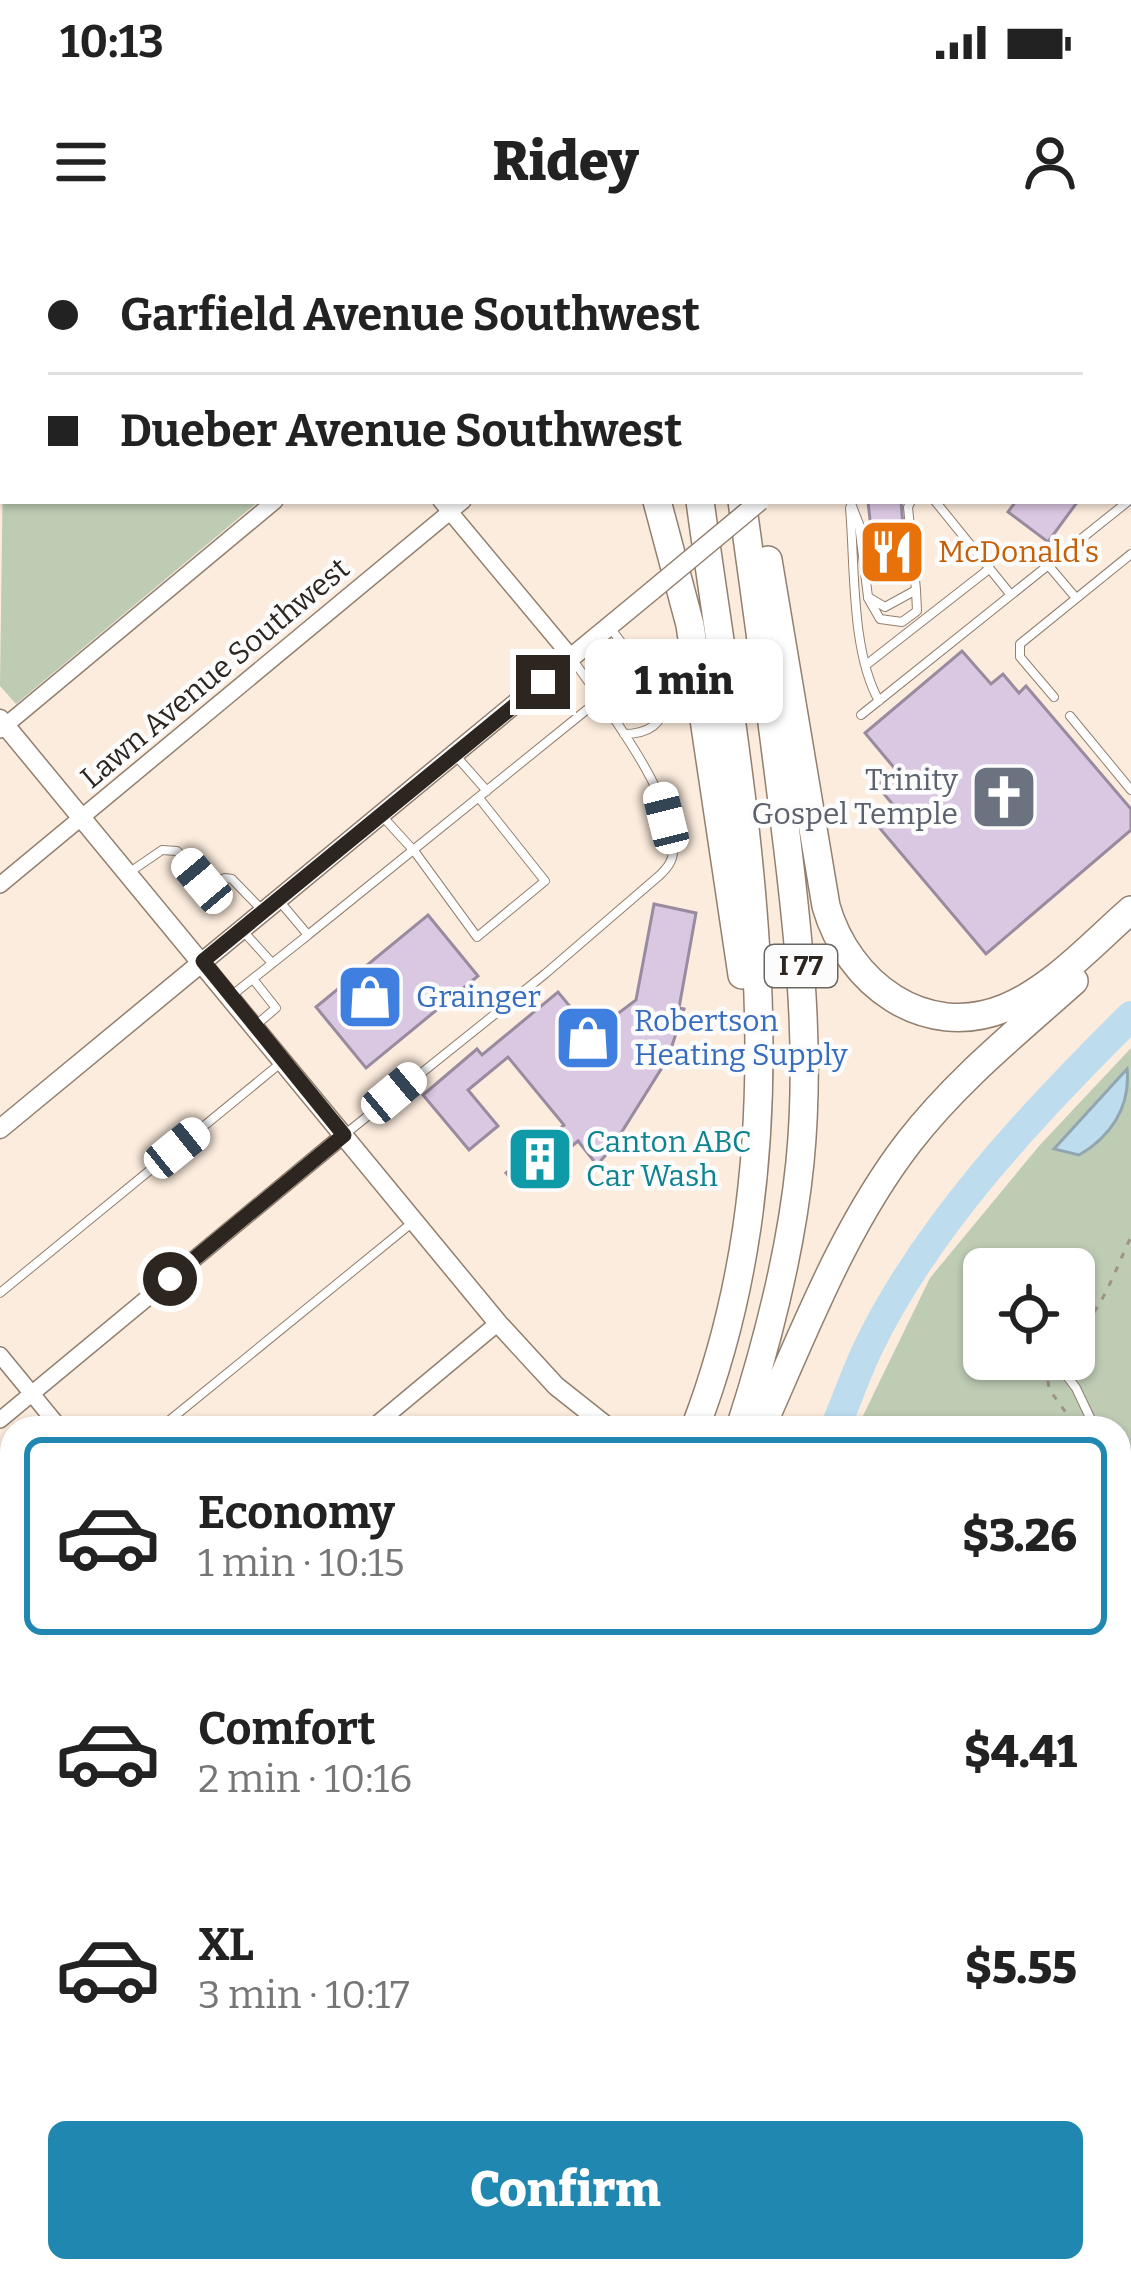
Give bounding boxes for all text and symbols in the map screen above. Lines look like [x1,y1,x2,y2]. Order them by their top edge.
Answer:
text: 10:13 [60,15,164,69]
icon: menu [48,129,114,195]
icon: person [1017,129,1083,195]
text: Ridey [492,130,639,194]
text: Garfield Avenue Southwest [120,288,700,342]
text: Dueber Avenue Southwest [120,404,682,458]
restaurant icon: McDonald's [857,517,927,587]
place label: McDonald's [938,534,1099,570]
street label: Lawn Avenue Southwest [74,550,357,796]
callout: 1 min [585,640,783,724]
route end [516,655,570,709]
text: 1 min [634,658,734,704]
place label: Trinity Gospel Temple [751,762,958,832]
church icon: Trinity Gospel Temple [969,762,1039,832]
car [640,779,692,857]
car [165,842,239,920]
road number: I 77 [765,945,837,987]
shop icon: Grainger [335,962,405,1032]
place label: Grainger [416,979,541,1015]
shop icon: Robertson Heating Supply [553,1003,623,1073]
place label: Robertson Heating Supply [634,1003,848,1073]
car [355,1056,433,1130]
car [138,1111,216,1185]
building icon: Canton ABC Car Wash [505,1124,575,1194]
place label: Canton ABC Car Wash [586,1124,751,1194]
map controls [963,1248,1095,1380]
button: locate [963,1248,1095,1380]
route start [143,1252,197,1306]
icon: car [54,1482,162,1590]
text: Economy [198,1486,395,1540]
text: $3.26 [962,1509,1077,1563]
text: 1 min · 10:15 [198,1540,405,1586]
icon: car [54,1698,162,1806]
text: Comfort [198,1702,376,1756]
text: $4.41 [964,1725,1077,1779]
text: 2 min · 10:16 [198,1756,412,1802]
icon: car [54,1914,162,2022]
text: XL [198,1918,254,1972]
text: $5.55 [965,1941,1077,1995]
text: 3 min · 10:17 [198,1972,409,2018]
button: Confirm [48,2121,1083,2259]

